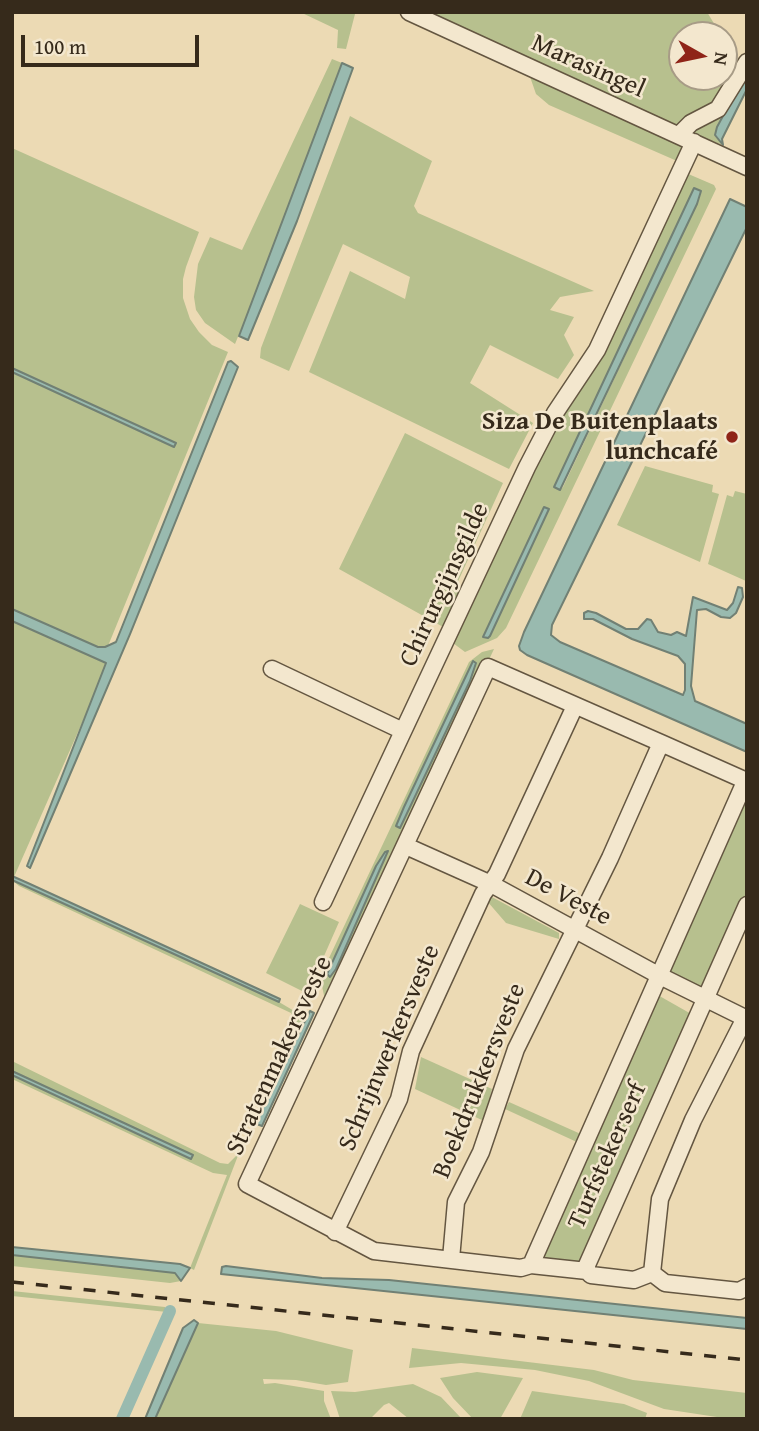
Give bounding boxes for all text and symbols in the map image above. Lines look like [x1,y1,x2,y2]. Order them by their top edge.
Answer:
scale bar [24,21,203,65]
north arrow [668,21,738,91]
street label: Marasingel [526,28,650,106]
text: 100 m [34,31,86,62]
text: N [707,51,737,67]
place label: Siza De Buitenplaats lunchcafé [482,406,718,467]
marker: Siza De Buitenplaats lunchcafé [724,429,740,445]
street label: Chirurgijnsgilde [393,498,497,672]
street label: De Veste [520,862,616,934]
street label: Schrijnwerkersveste [332,940,448,1156]
street label: Stratenmakersveste [220,951,340,1161]
street label: Boekdrukkersveste [427,979,533,1183]
street label: Turfstekerserf [562,1078,654,1234]

